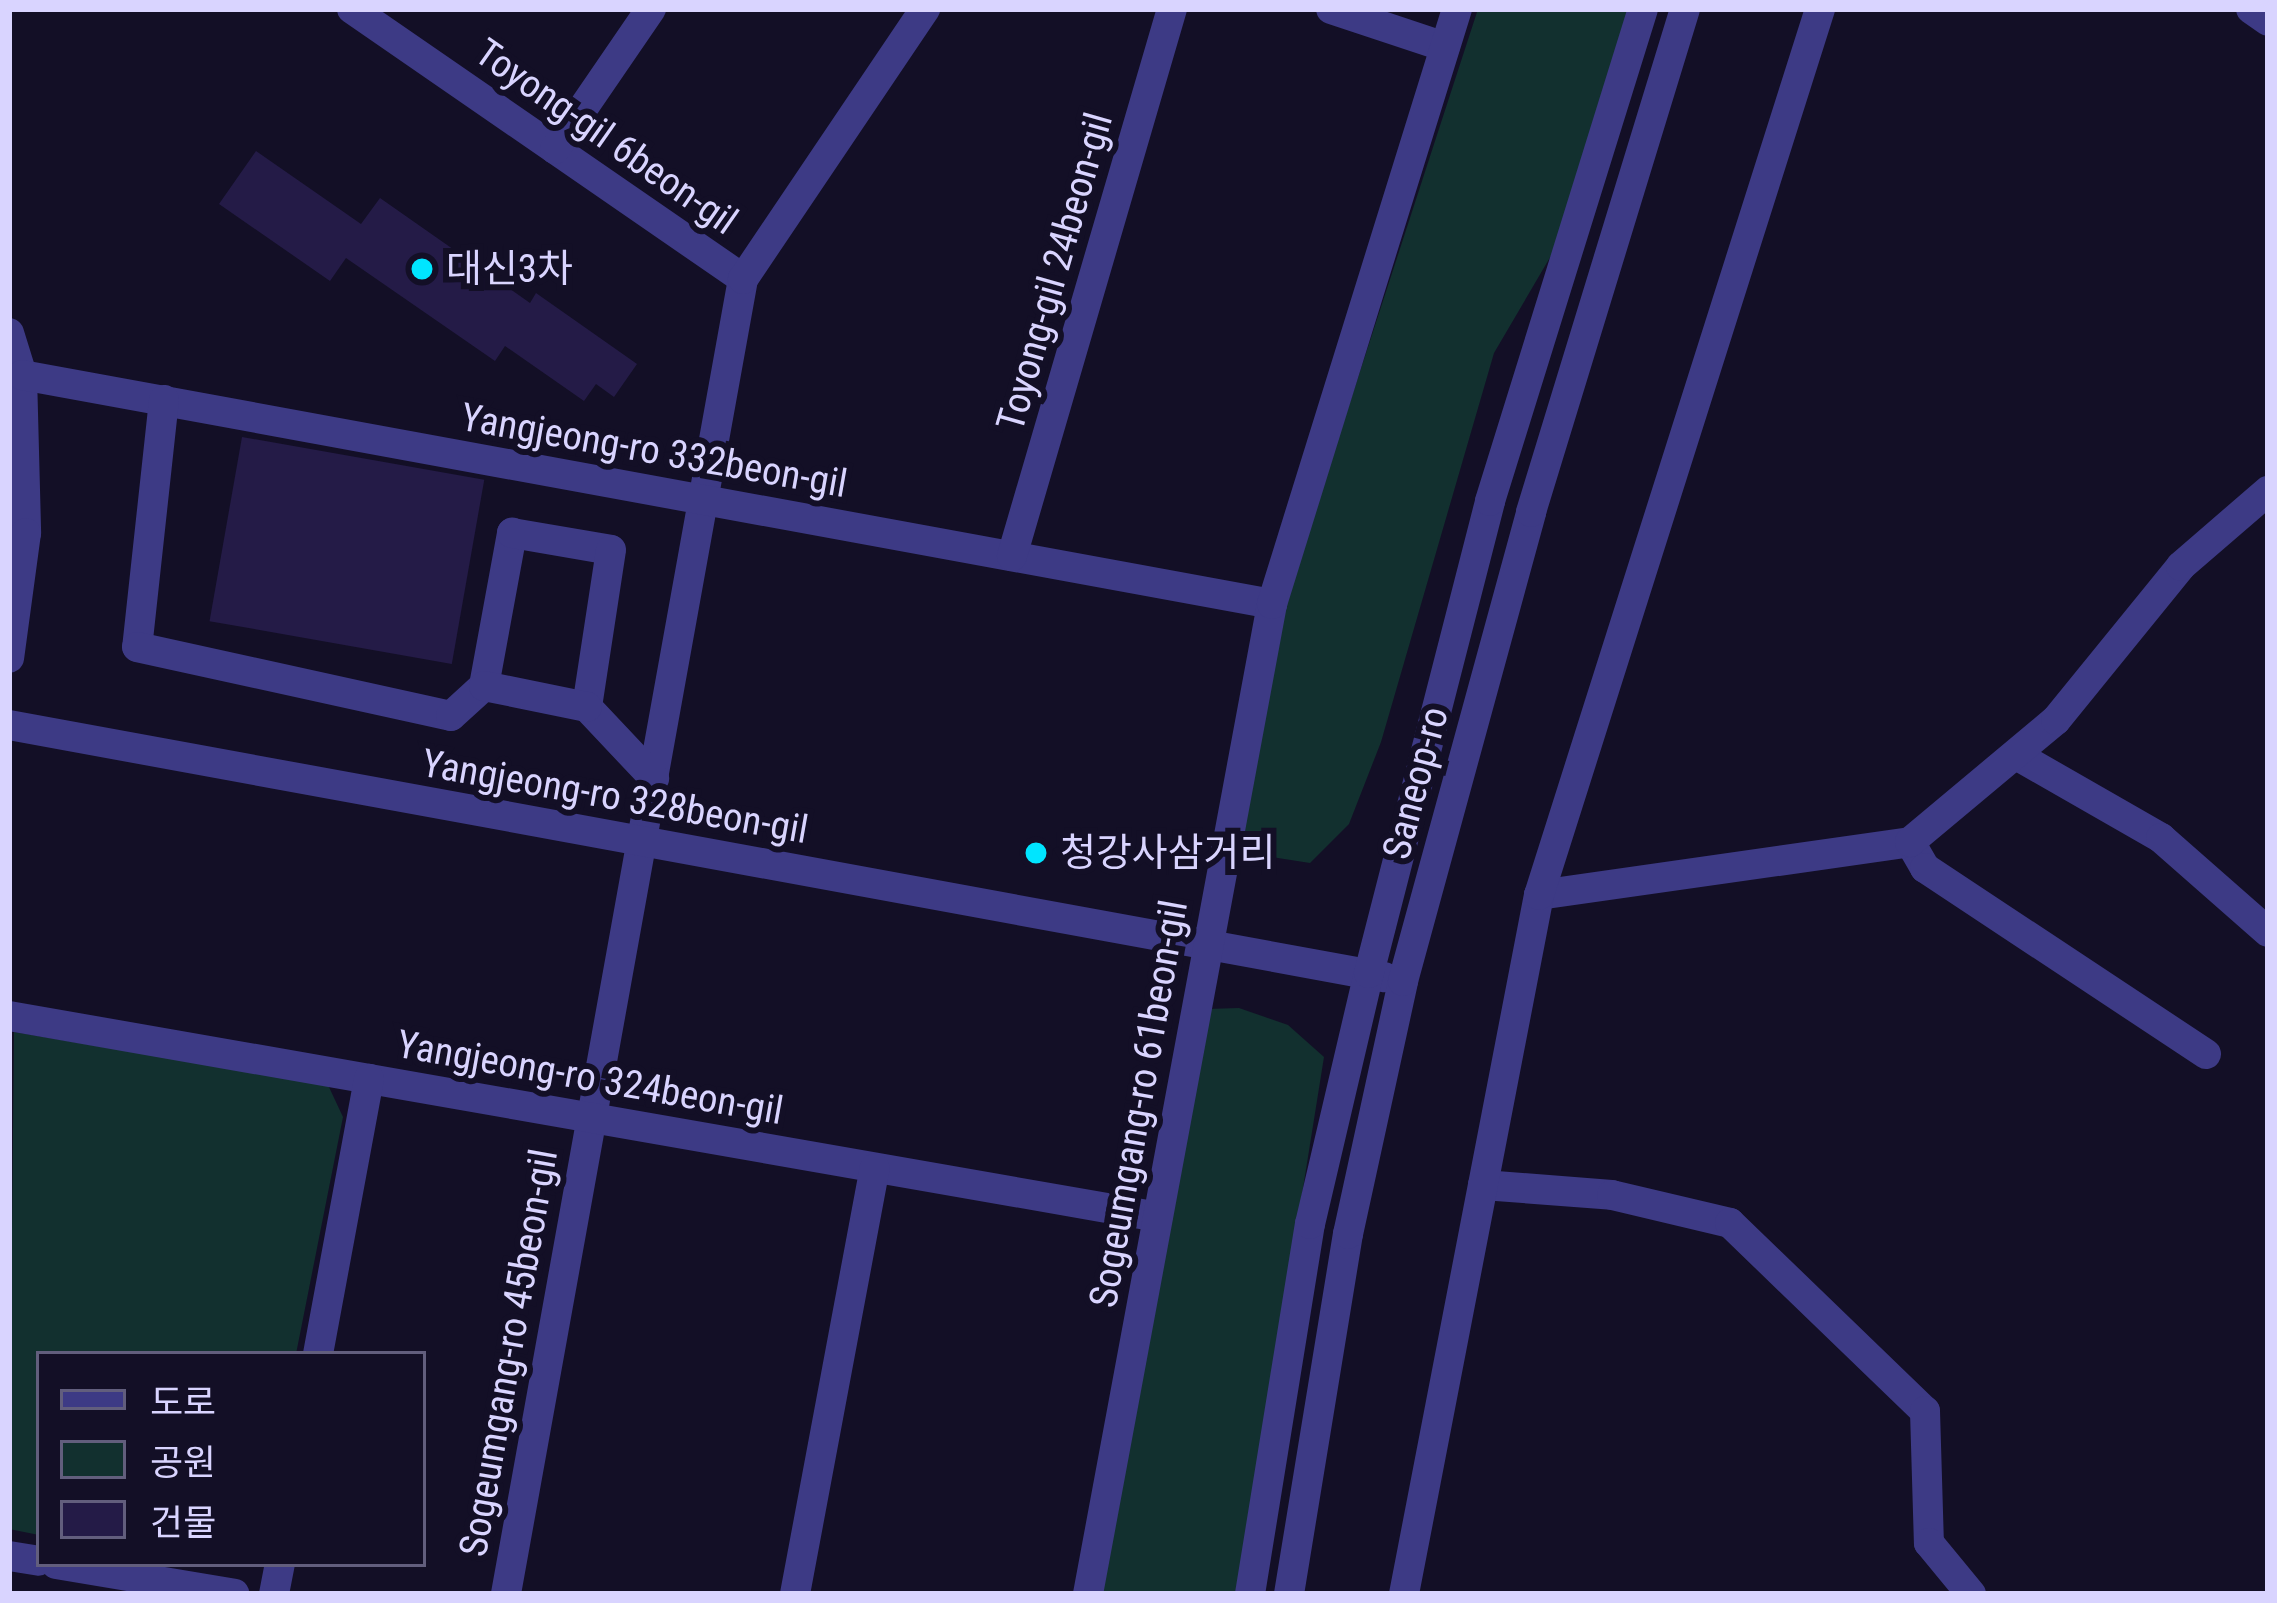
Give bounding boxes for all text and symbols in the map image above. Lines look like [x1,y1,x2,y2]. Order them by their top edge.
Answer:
street label: Toyong-gil 6beon-gil [466,29,746,245]
street label: Toyong-gil 24beon-gil [987,108,1123,436]
place label: 대신3차 [446,246,573,292]
marker: 대신3차 [409,256,435,282]
street label: Yangjeong-ro 332beon-gil [457,394,851,508]
street label: Saneop-ro [1373,702,1459,864]
street label: Yangjeong-ro 328beon-gil [418,740,812,854]
place label: 청강사삼거리 [1060,830,1275,876]
marker: 청강사삼거리 [1023,840,1049,866]
street label: Sogeumgang-ro 61beon-gil [1080,897,1198,1311]
street label: Yangjeong-ro 324beon-gil [393,1021,787,1135]
street label: Sogeumgang-ro 45beon-gil [450,1146,568,1560]
legend [36,1351,426,1567]
text: 도로 [150,1382,216,1424]
text: 공원 [150,1442,216,1484]
text: 건물 [150,1502,216,1544]

